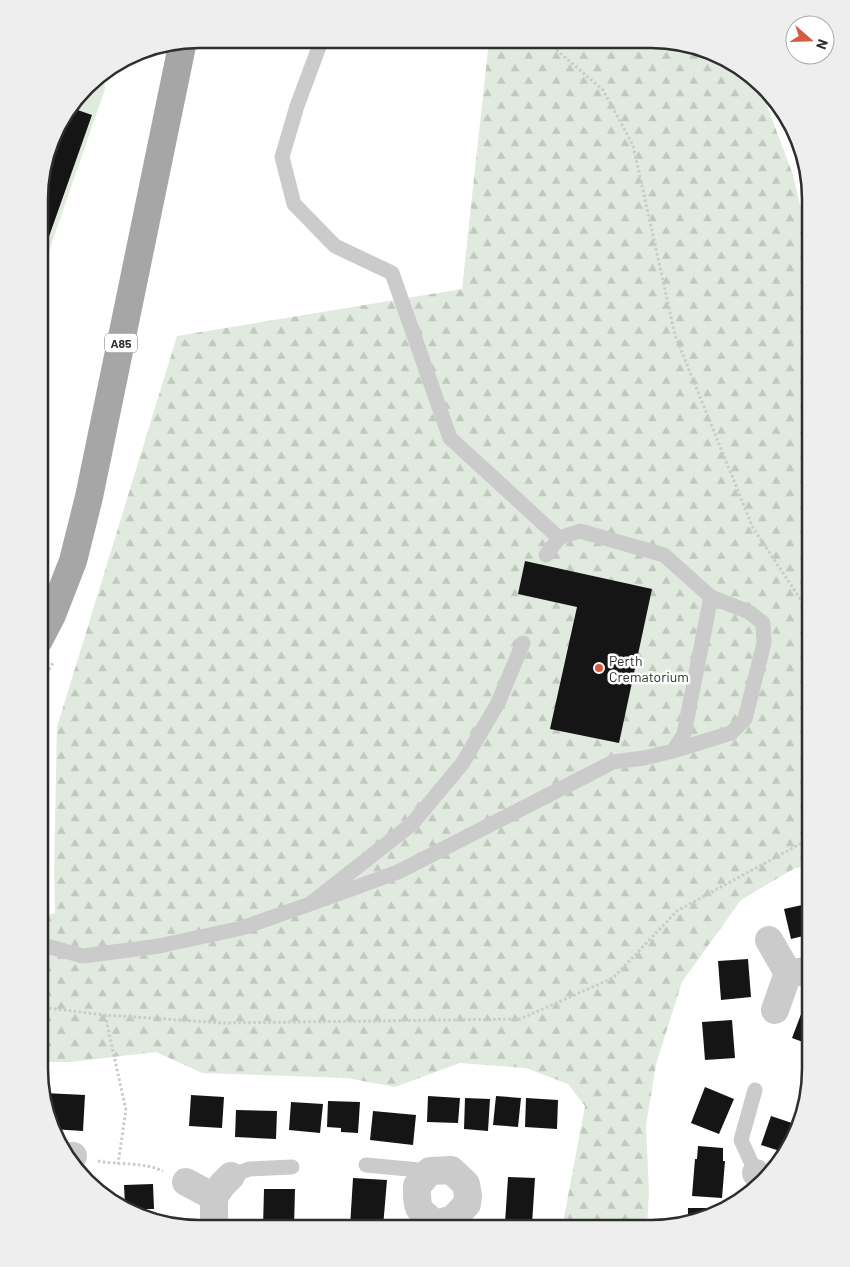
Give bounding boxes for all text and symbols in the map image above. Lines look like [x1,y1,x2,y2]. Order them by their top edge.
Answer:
north arrow [785,15,835,65]
text: N [813,37,832,52]
road number: A85 [105,333,137,352]
place label: Perth Crematorium [609,652,689,685]
marker: Perth Crematorium [593,662,605,674]

